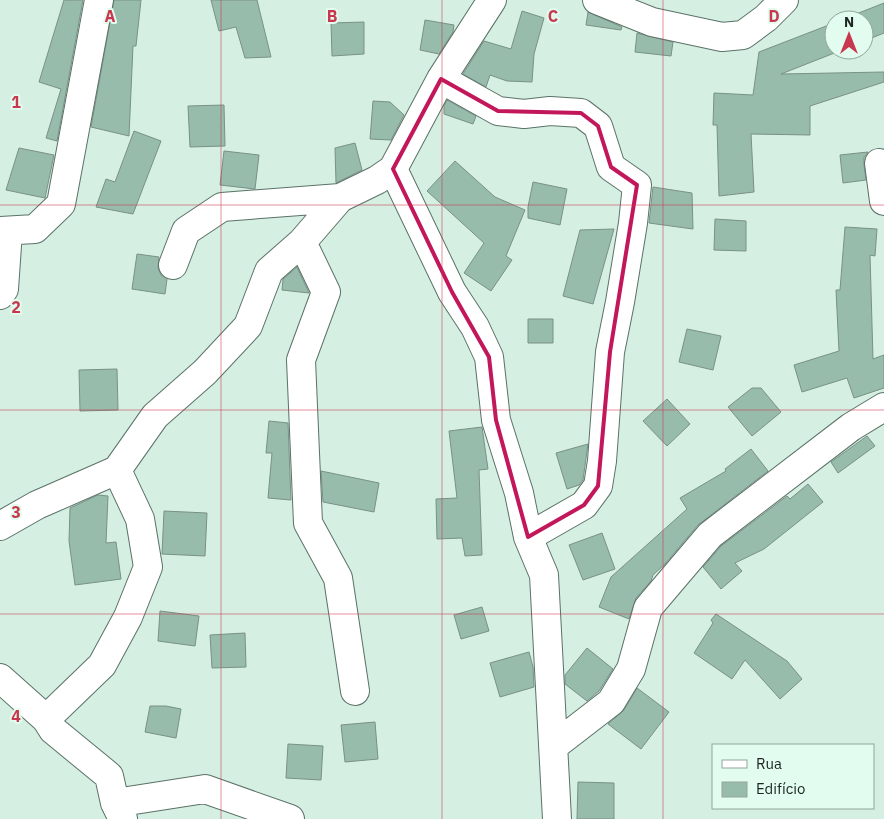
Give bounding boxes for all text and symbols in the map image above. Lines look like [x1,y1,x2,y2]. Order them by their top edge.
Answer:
text: A [105,6,116,26]
text: B [327,6,338,26]
text: C [548,6,558,26]
text: D [768,6,780,26]
north arrow [824,10,874,60]
text: N [844,13,854,31]
text: 1 [11,92,21,112]
text: 2 [11,297,21,317]
text: 3 [11,502,21,522]
text: 4 [11,706,21,726]
legend [712,744,874,809]
text: Rua [756,754,782,773]
text: Edifício [756,779,805,798]

